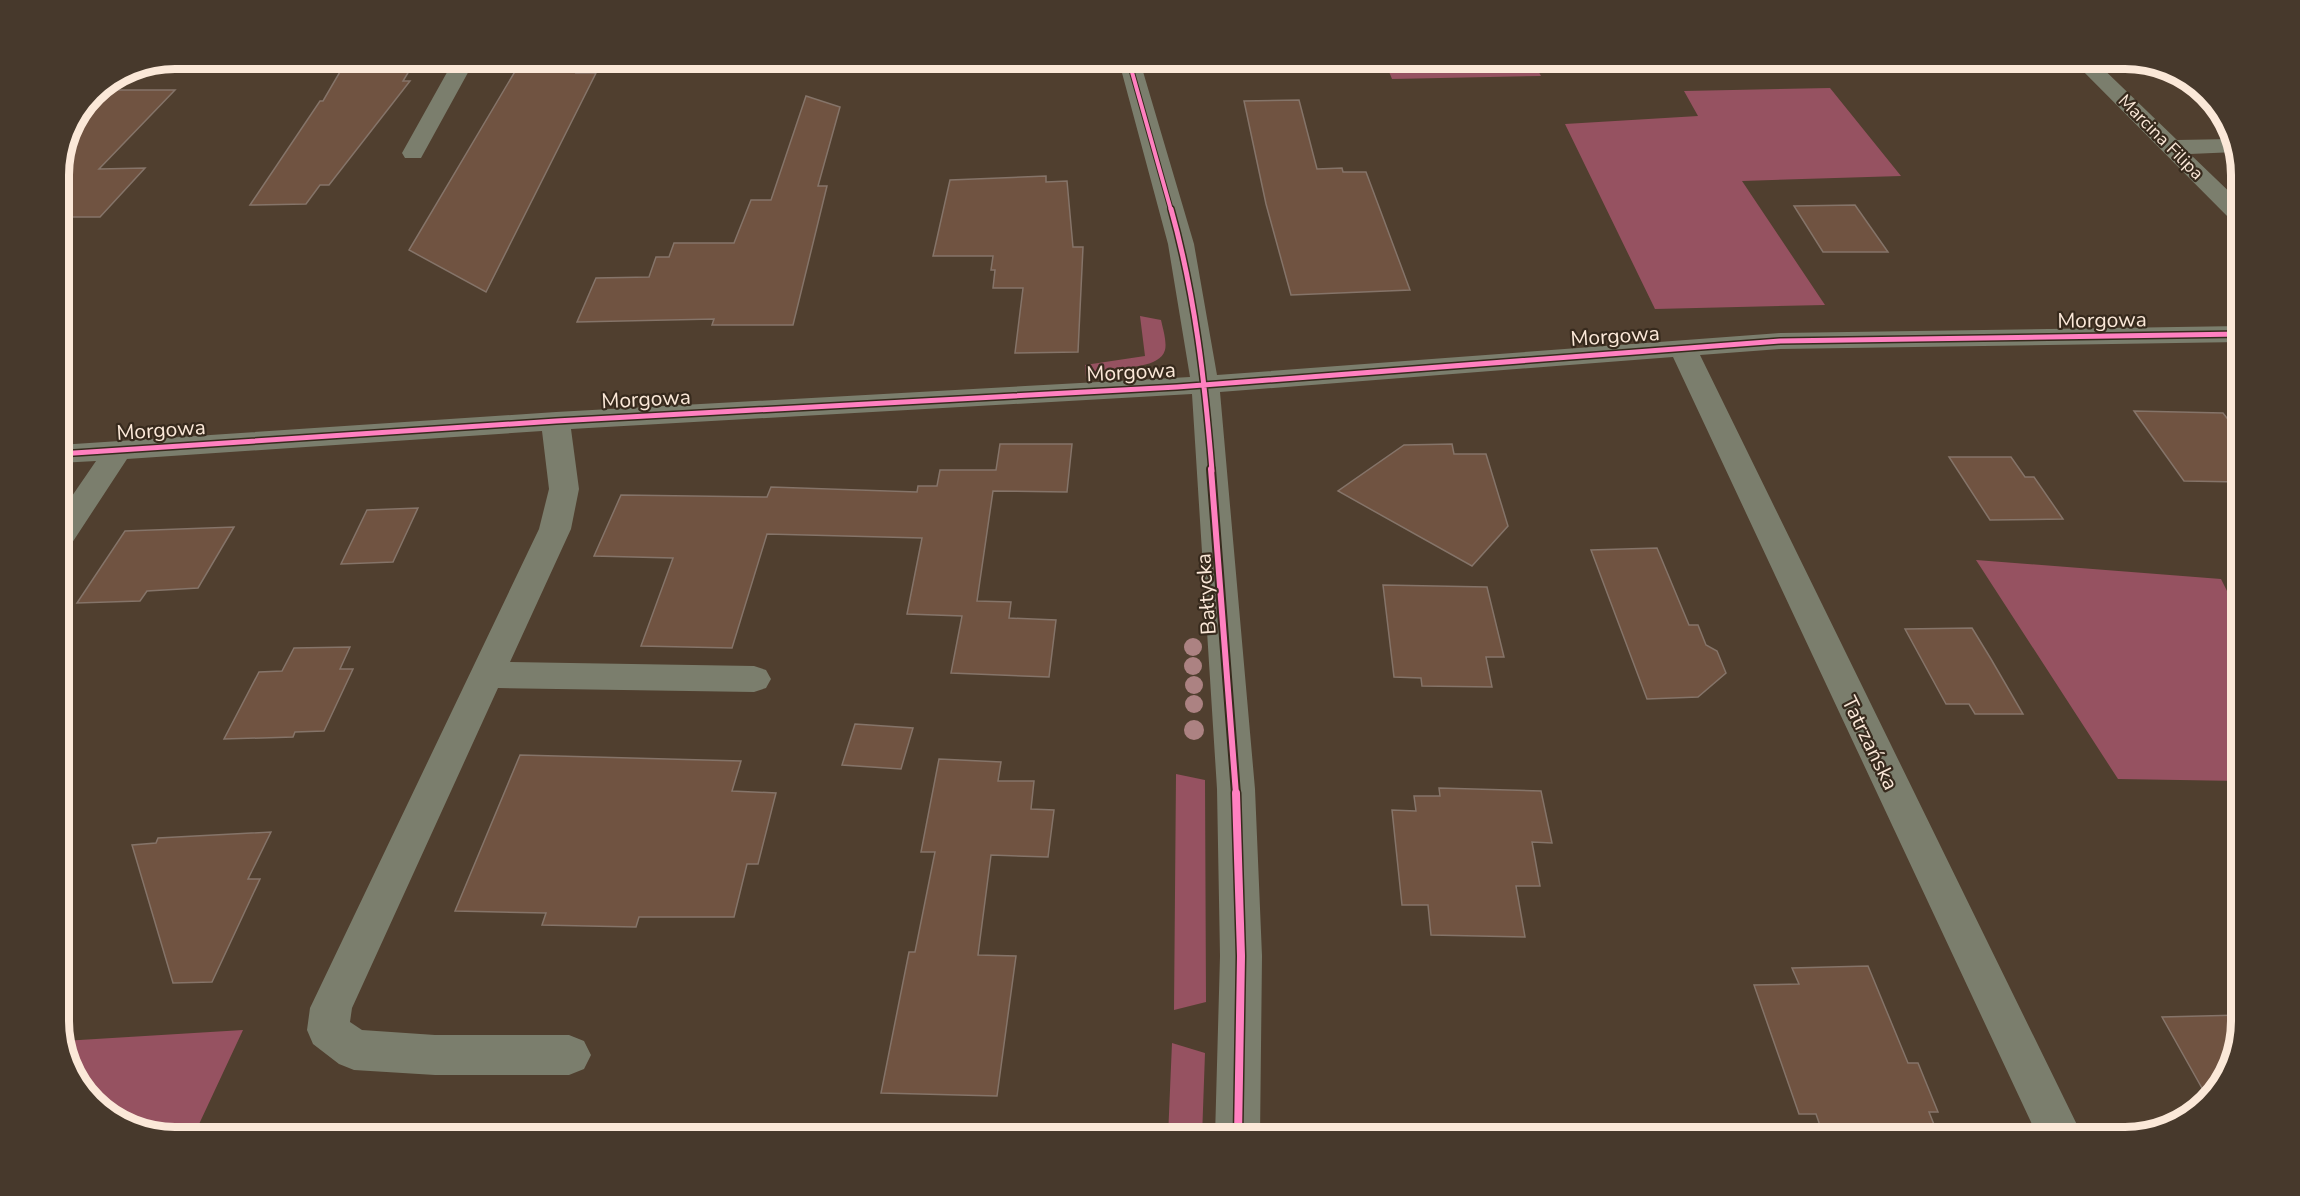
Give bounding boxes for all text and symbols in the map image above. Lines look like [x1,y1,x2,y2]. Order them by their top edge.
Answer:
street label: Marcina Filipa [2113,89,2209,185]
street label: Morgowa [2057,305,2147,335]
street label: Morgowa [1569,319,1661,353]
street label: Morgowa [1086,356,1176,388]
street label: Morgowa [601,383,691,415]
street label: Morgowa [115,413,207,447]
street label: Bałtycka [1189,552,1223,636]
street label: Tatrzańska [1835,691,1905,795]

